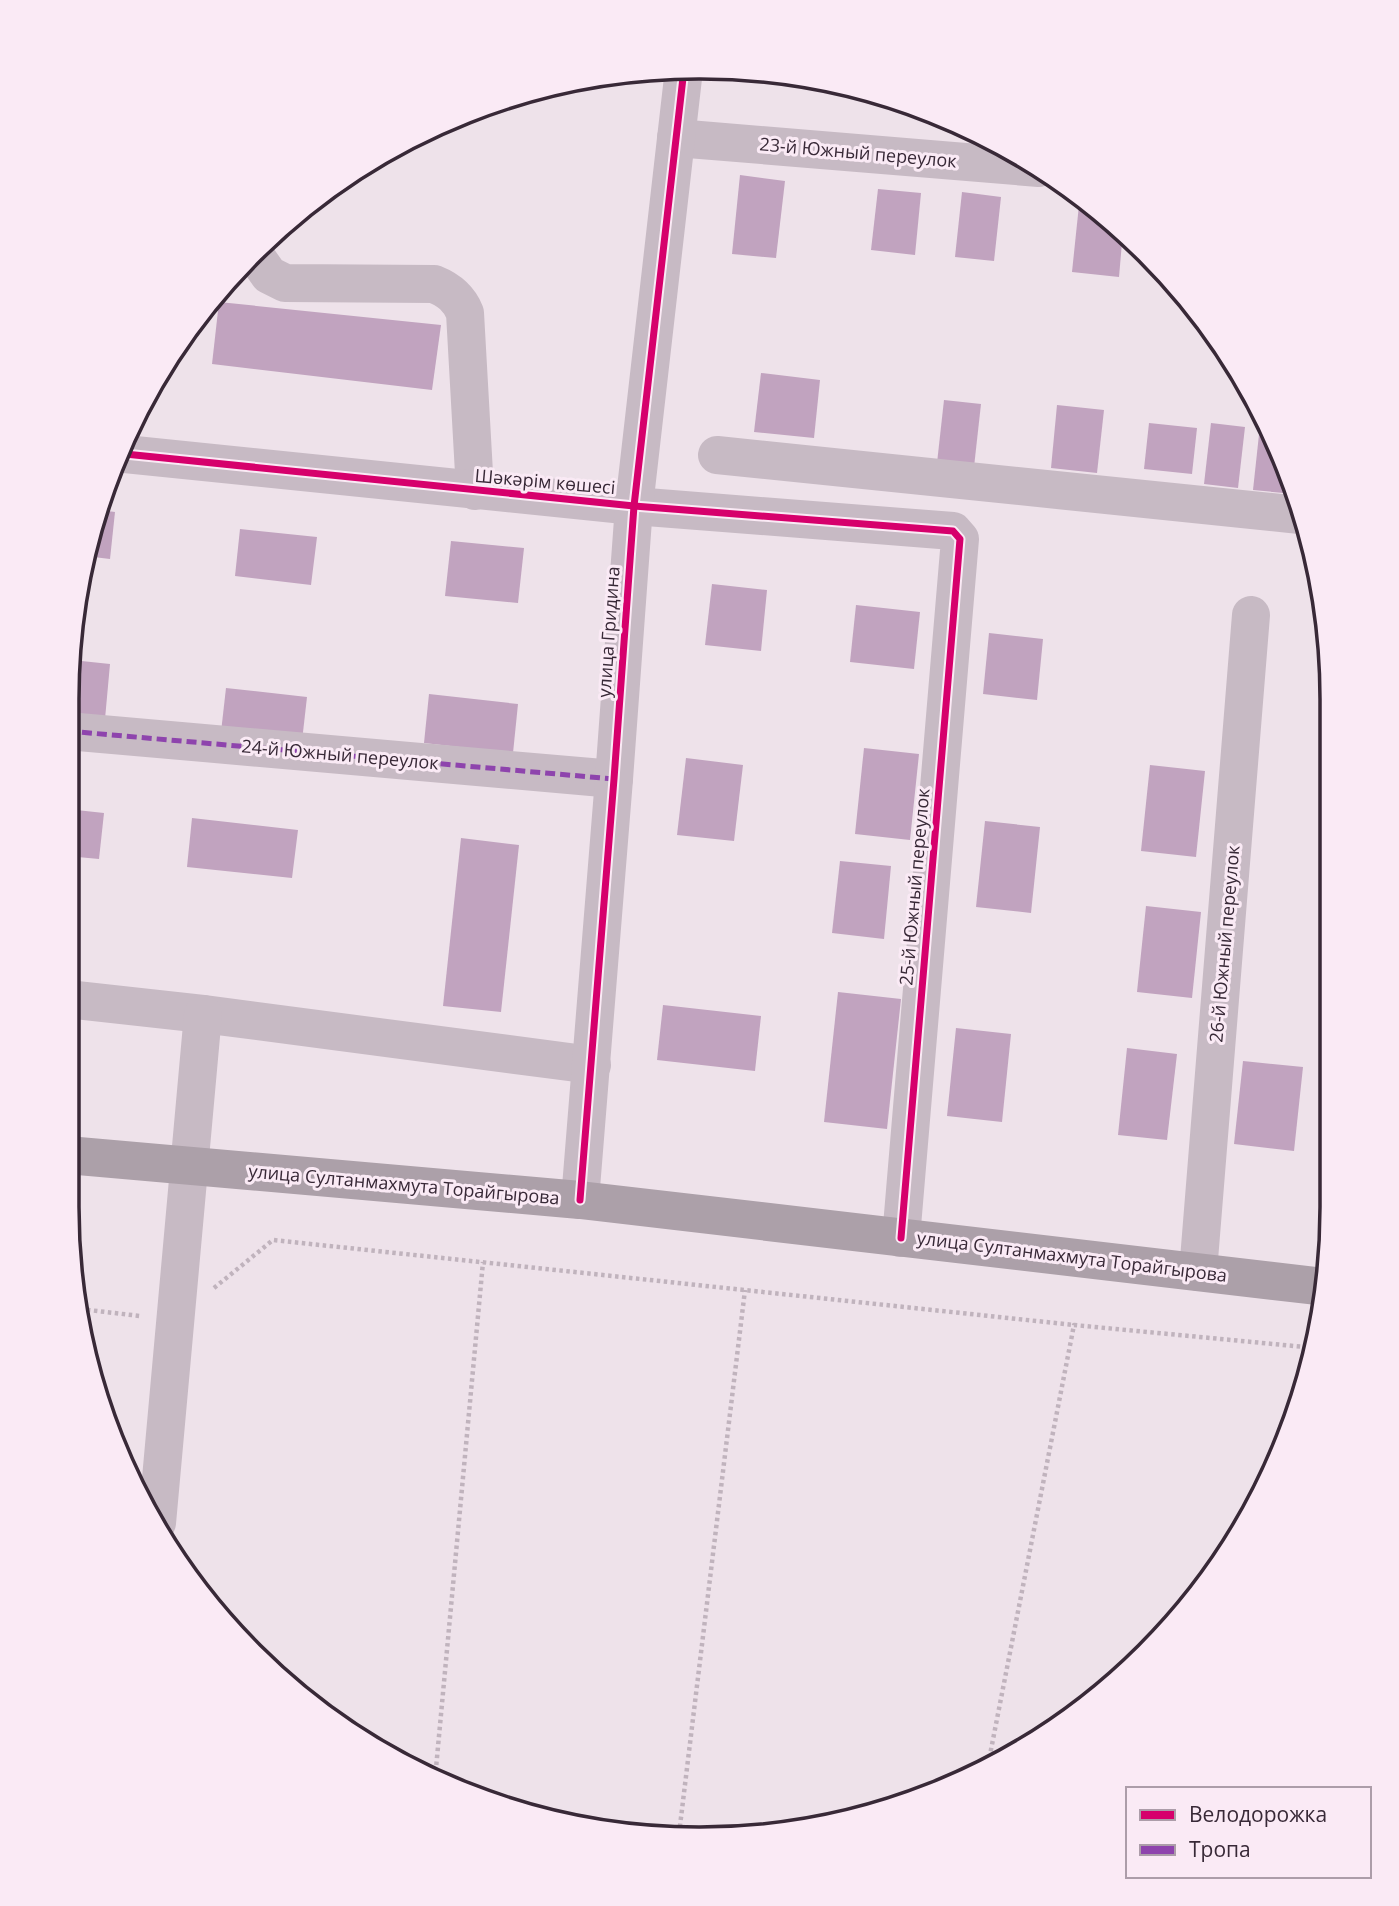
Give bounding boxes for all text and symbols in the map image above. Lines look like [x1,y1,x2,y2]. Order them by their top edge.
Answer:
street label: 23-й Южный переулок [759,131,958,173]
street label: Шәкәрім көшесі [474,463,616,499]
street label: улица Гридина [591,565,625,698]
street label: 24-й Южный переулок [241,733,440,775]
street label: 25-й Южный переулок [893,787,935,986]
street label: 26-й Южный переулок [1203,844,1245,1043]
street label: улица Султанмахмута Торайгырова [248,1158,561,1210]
street label: улица Султанмахмута Торайгырова [916,1225,1229,1287]
legend [1126,1787,1371,1878]
text: Велодорожка [1189,1800,1327,1828]
text: Тропа [1189,1835,1251,1863]

